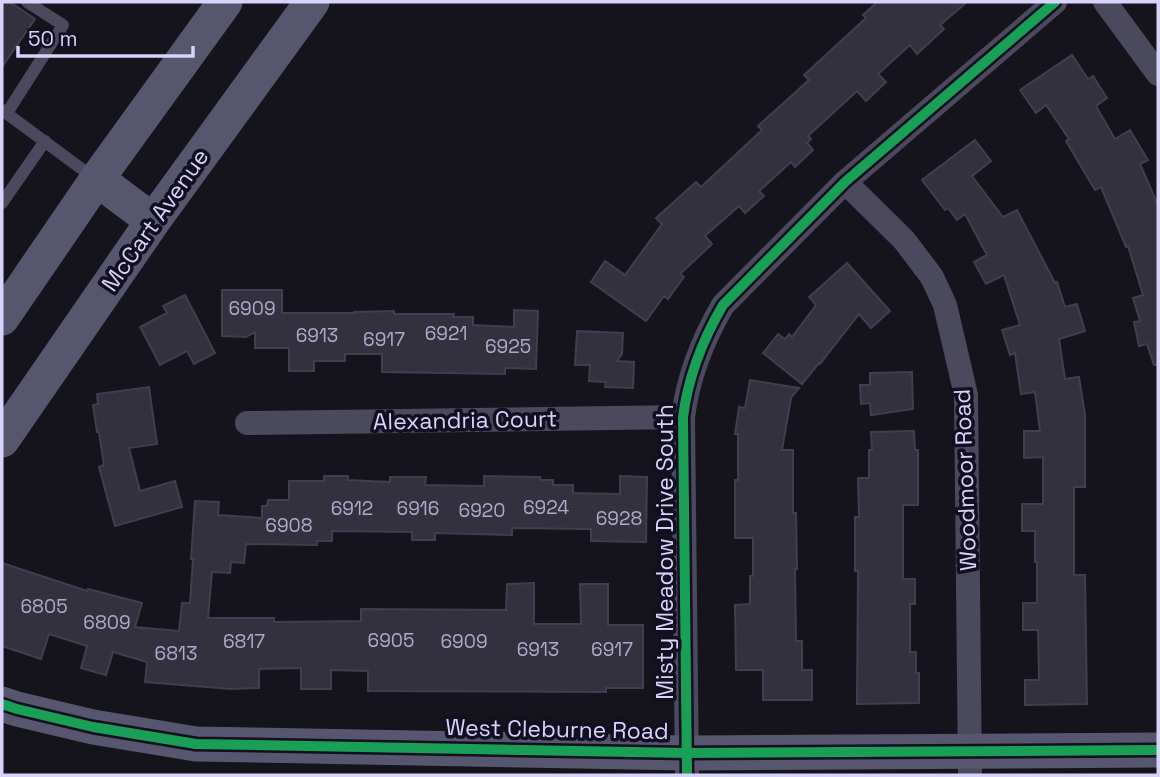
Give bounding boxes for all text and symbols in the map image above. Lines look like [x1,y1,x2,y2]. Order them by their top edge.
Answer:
scale bar [18,14,192,58]
text: 50 m [28,25,78,52]
street label: McCart Avenue [95,143,215,297]
house number: 6909 [228,296,276,321]
house number: 6921 [425,321,467,346]
house number: 6913 [296,323,338,348]
house number: 6917 [363,327,405,352]
house number: 6925 [485,334,531,359]
street label: Woodmoor Road [947,388,983,572]
street label: Alexandria Court [373,403,557,437]
street label: Misty Meadow Drive South [650,404,680,700]
house number: 6924 [523,495,569,520]
house number: 6912 [331,496,373,521]
house number: 6916 [397,496,439,521]
house number: 6920 [459,498,505,523]
house number: 6928 [596,506,642,531]
house number: 6908 [265,513,313,538]
house number: 6805 [20,594,68,619]
house number: 6809 [83,610,131,635]
house number: 6905 [368,628,414,653]
house number: 6817 [223,629,265,654]
house number: 6909 [440,629,488,654]
house number: 6913 [517,637,559,662]
house number: 6917 [591,637,633,662]
house number: 6813 [155,641,197,666]
street label: West Cleburne Road [445,712,669,746]

